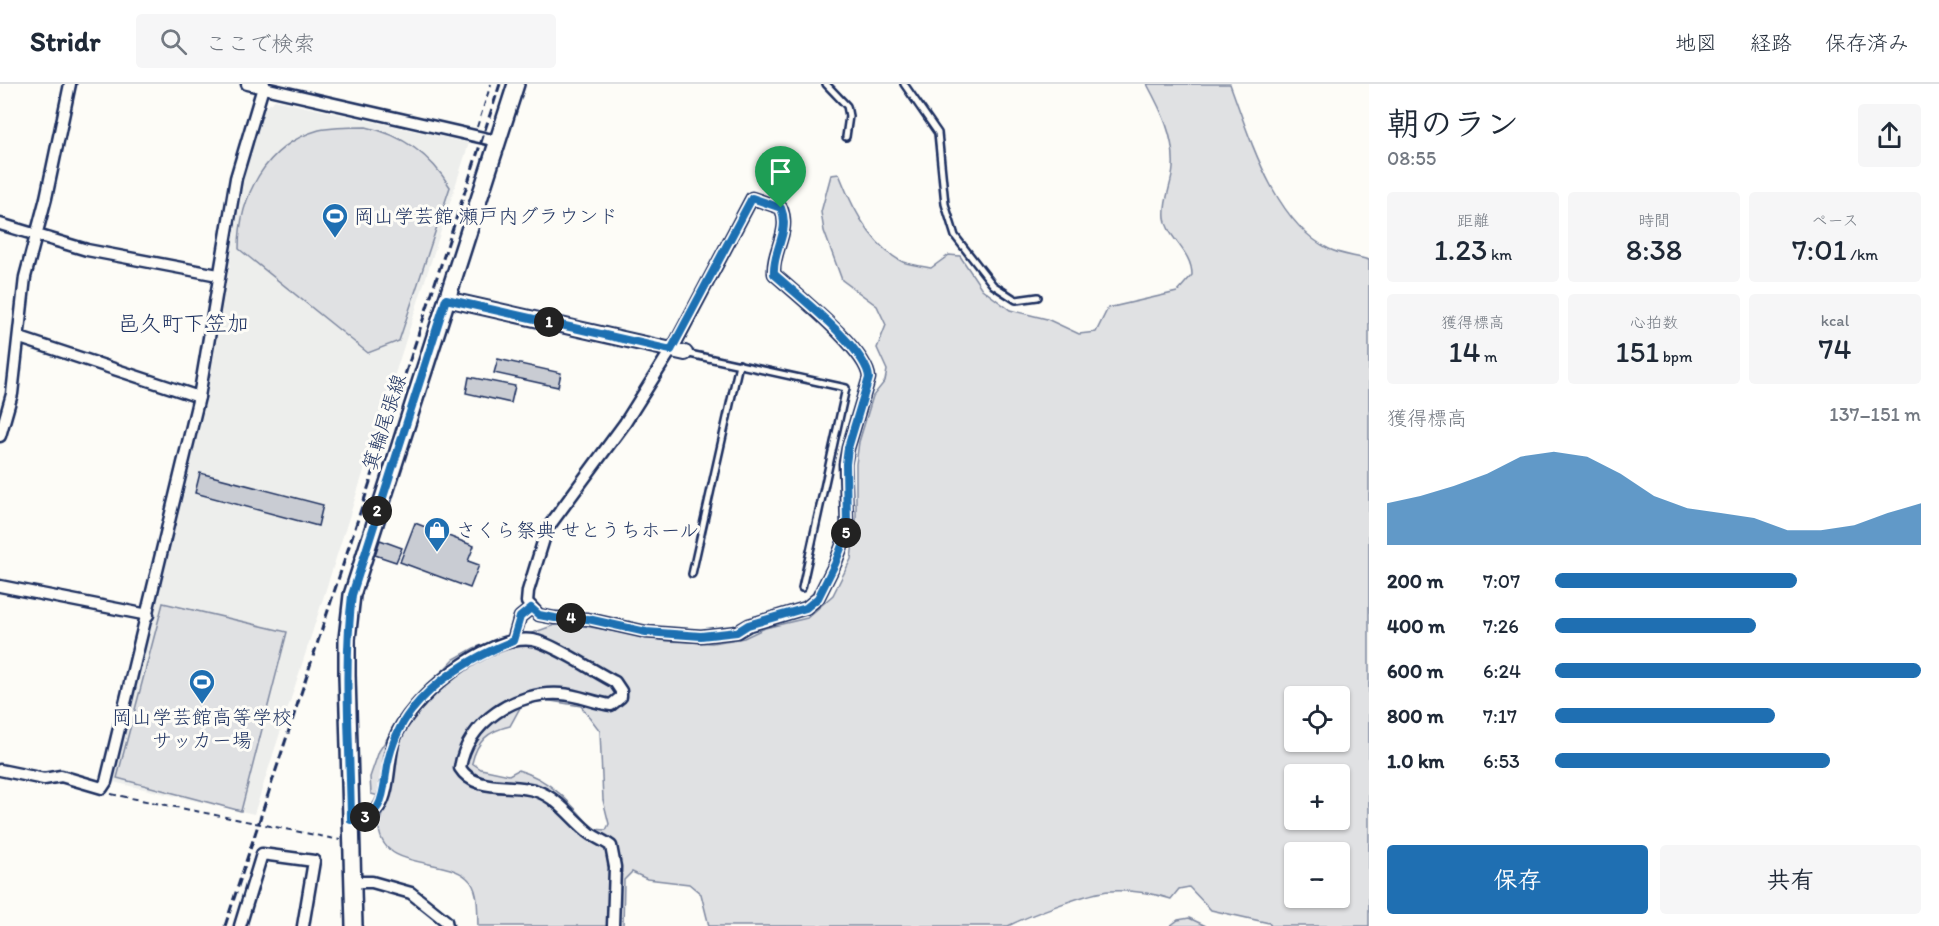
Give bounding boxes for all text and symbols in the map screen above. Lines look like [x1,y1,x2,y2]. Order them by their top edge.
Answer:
search box [136,14,556,68]
text: Stridr [30,24,100,58]
icon: search [157,25,190,58]
text: ここで検索 [205,30,315,57]
text: 地図 [1675,30,1717,55]
text: 経路 [1750,30,1792,55]
text: 保存済み [1825,30,1909,55]
text: 朝のラン [1387,104,1519,143]
button: share [1858,104,1921,167]
pin [755,146,806,208]
text: 08:55 [1387,146,1436,170]
icon: arrive [764,155,797,188]
sports icon: 岡山学芸館 瀬戸内グラウンド [320,201,350,239]
place label: 岡山学芸館 瀬戸内グラウンド [354,204,619,228]
text: 距離 [1457,211,1489,230]
text: 時間 [1638,211,1670,230]
text: ペース [1811,211,1859,230]
text: 1.23 [1434,231,1487,268]
text: 8:38 [1626,231,1682,268]
text: 7:01 [1792,231,1847,268]
text: km [1487,245,1512,264]
text: /km [1847,245,1878,264]
pin: 1 [534,307,564,337]
district label: 邑久町下笠加 [117,310,249,337]
text: kcal [1821,311,1849,330]
text: 1 [545,312,553,331]
text: 獲得標高 [1441,313,1505,332]
text: 心拍数 [1630,313,1678,332]
text: 74 [1819,330,1851,367]
text: 14 [1448,333,1480,370]
text: 151 [1616,333,1659,370]
text: m [1480,347,1498,366]
text: bpm [1659,347,1692,366]
street label: 箕輪尾張線 [357,371,411,473]
text: 137–151 m [1829,402,1921,426]
text: 獲得標高 [1387,406,1467,430]
pin: 2 [362,496,392,526]
text: 2 [373,501,381,520]
shop icon: さくら祭典 せとうちホール [422,515,452,553]
place label: さくら祭典 せとうちホール [456,518,699,542]
pin: 5 [831,518,861,548]
text: 5 [842,523,850,542]
text: 200 m [1387,569,1443,593]
text: 7:07 [1483,569,1520,593]
pin: 4 [556,603,586,633]
text: 4 [566,608,576,627]
text: 400 m [1387,614,1445,638]
text: 7:26 [1483,614,1519,638]
text: 600 m [1387,659,1444,683]
text: 6:24 [1483,659,1521,683]
sports icon: 岡山学芸館高等学校 サッカー場 [187,667,217,705]
map controls [1284,686,1350,908]
button: locate [1284,686,1350,752]
text: 800 m [1387,704,1444,728]
text: 7:17 [1483,704,1517,728]
place label: 岡山学芸館高等学校 サッカー場 [112,705,292,752]
text: 1.0 km [1387,749,1444,773]
text: 6:53 [1483,749,1520,773]
button: + [1284,764,1350,830]
pin: 3 [350,802,380,832]
text: 3 [361,807,369,826]
button: − [1284,842,1350,908]
button: 保存 [1387,845,1648,914]
button: 共有 [1660,845,1921,914]

